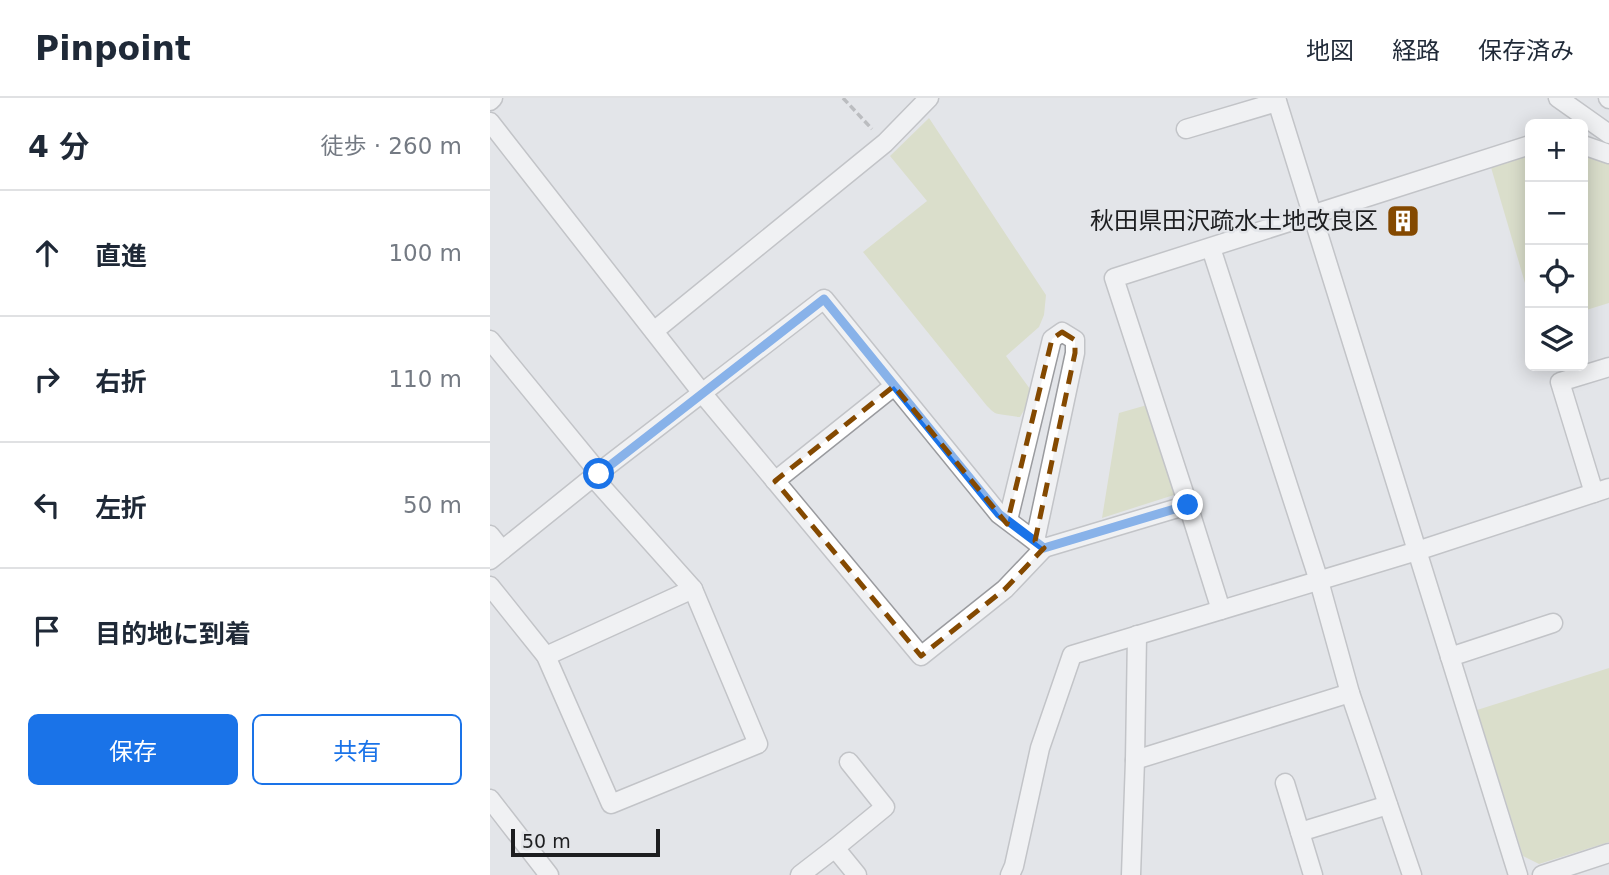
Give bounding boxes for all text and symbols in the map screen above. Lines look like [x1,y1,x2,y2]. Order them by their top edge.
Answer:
text: Pinpoint [35,29,191,68]
text: 地図 [1306,37,1354,65]
text: 経路 [1392,37,1440,65]
text: 保存済み [1478,37,1574,65]
map controls [1525,119,1588,371]
button: + [1525,119,1588,182]
text: 4 分 [28,129,89,164]
text: 徒歩 · 260 m [320,133,462,159]
button: − [1525,182,1588,245]
building icon: 秋田県田沢疏水土地改良区 [1384,202,1422,240]
place label: 秋田県田沢疏水土地改良区 [1090,207,1378,235]
icon: ahead [28,234,66,272]
text: 100 m [388,240,462,266]
text: 直進 [95,241,147,271]
button: locate [1525,245,1588,308]
button: layers [1525,308,1588,371]
icon: right [28,360,66,398]
text: 110 m [388,366,462,392]
text: 右折 [95,367,147,397]
route start [583,458,614,489]
icon: left [28,486,66,524]
route end [1172,489,1203,520]
text: 50 m [403,492,462,518]
text: 左折 [95,493,147,523]
icon: arrive [28,612,66,650]
text: 目的地に到着 [95,619,251,649]
button: 保存 [28,714,238,785]
button: 共有 [252,714,462,785]
scale bar [511,826,660,858]
text: 50 m [522,830,571,852]

